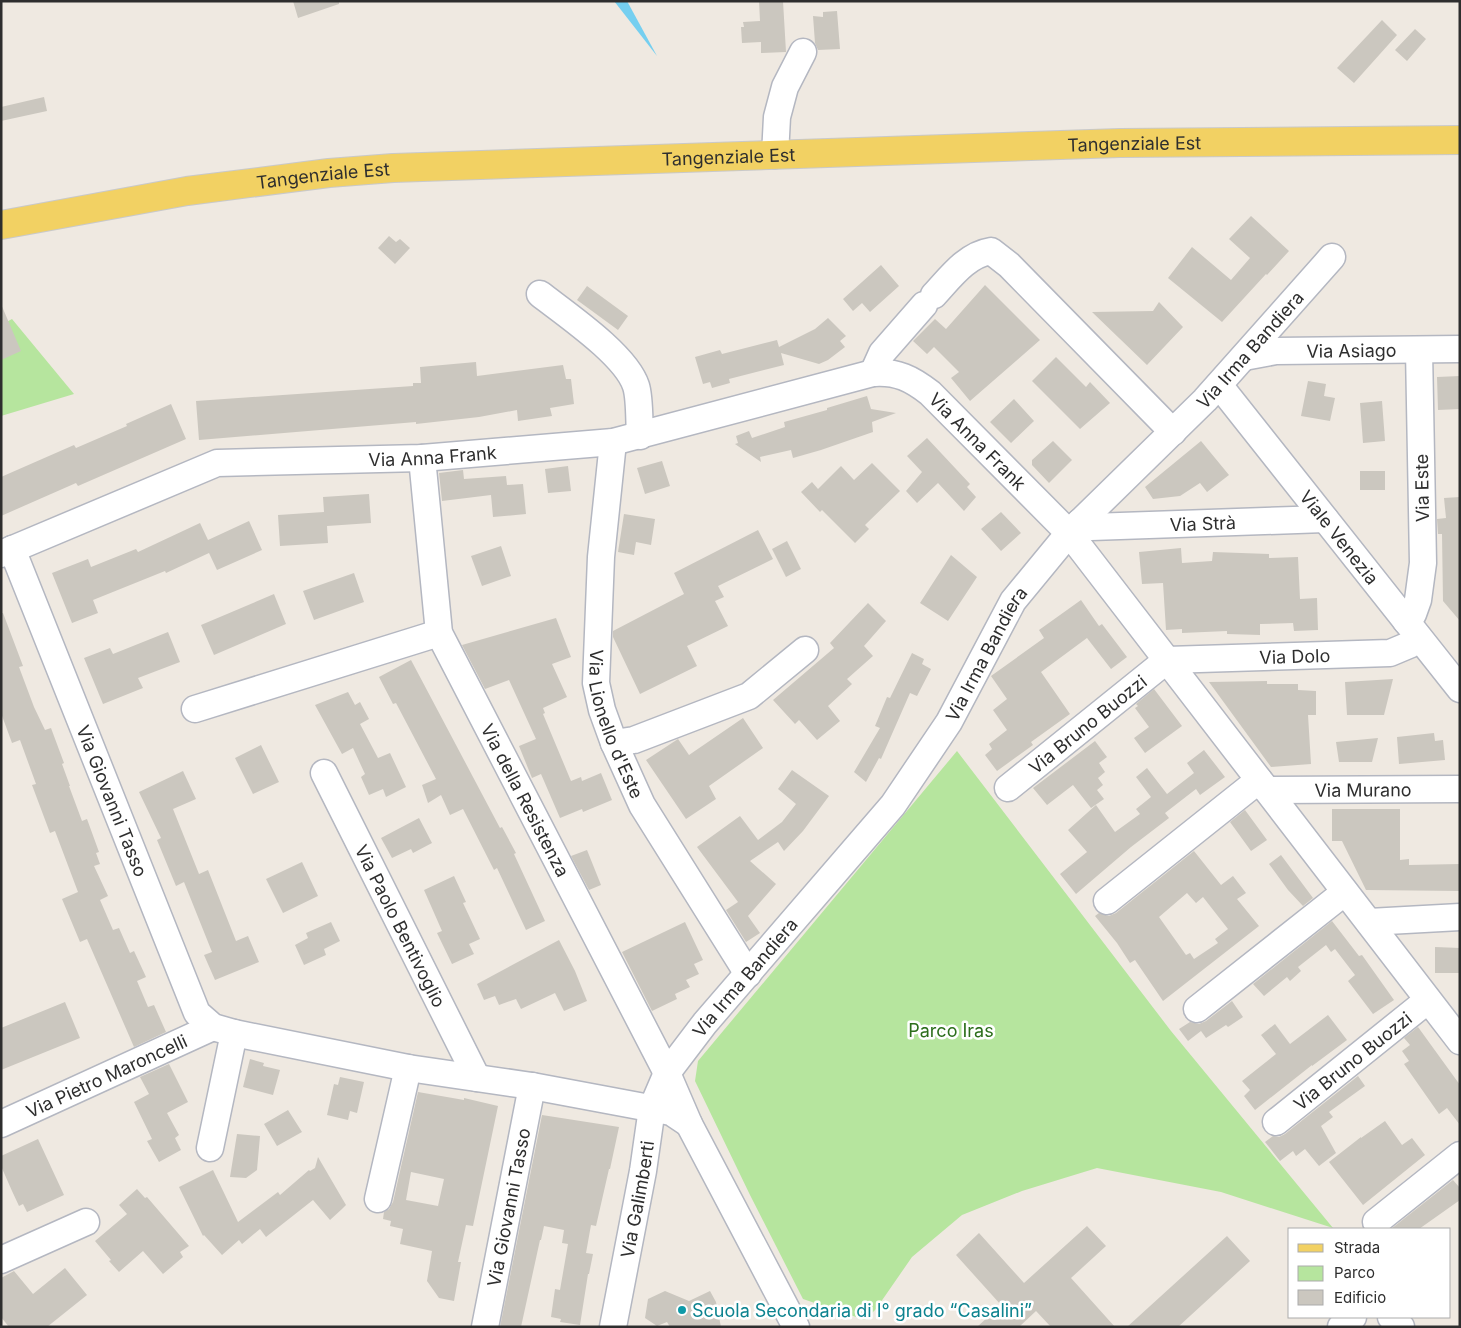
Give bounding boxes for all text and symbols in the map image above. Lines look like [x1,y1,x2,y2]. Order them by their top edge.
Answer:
street label: Tangenziale Est [1067,132,1201,155]
street label: Tangenziale Est [661,144,796,169]
street label: Tangenziale Est [255,158,390,193]
street label: Via Irma Bandiera [1192,286,1307,413]
street label: Via Asiago [1306,339,1397,361]
street label: Via Anna Frank [925,388,1031,494]
street label: Via Anna Frank [368,441,497,470]
street label: Via Este [1411,454,1433,522]
street label: Viale Venezia [1296,486,1383,588]
street label: Via Strà [1169,512,1236,535]
street label: Via Irma Bandiera [941,582,1031,725]
street label: Via Dolo [1259,644,1331,668]
street label: Via Lionello d'Este [585,649,648,802]
street label: Via Bruno Buozzi [1024,670,1150,778]
street label: Via della Resistenza [477,720,574,880]
street label: Via Giovanni Tasso [73,722,152,880]
street label: Via Murano [1314,779,1412,800]
street label: Via Paolo Bentivoglio [351,841,450,1010]
street label: Via Irma Bandiera [688,913,802,1041]
street label: Via Bruno Buozzi [1289,1007,1416,1114]
park label: Parco Iras [908,1020,994,1041]
street label: Via Pietro Maroncelli [23,1030,190,1122]
street label: Via Giovanni Tasso [483,1126,534,1288]
street label: Via Galimberti [616,1139,658,1260]
legend [1288,1228,1451,1318]
text: Strada [1334,1238,1380,1257]
text: Parco [1334,1263,1375,1282]
text: Edificio [1334,1288,1386,1307]
place label: Scuola Secondaria di I° grado “Casalini” [692,1300,1032,1321]
marker: Scuola Secondaria di I° grado “Casalini” [676,1304,688,1316]

